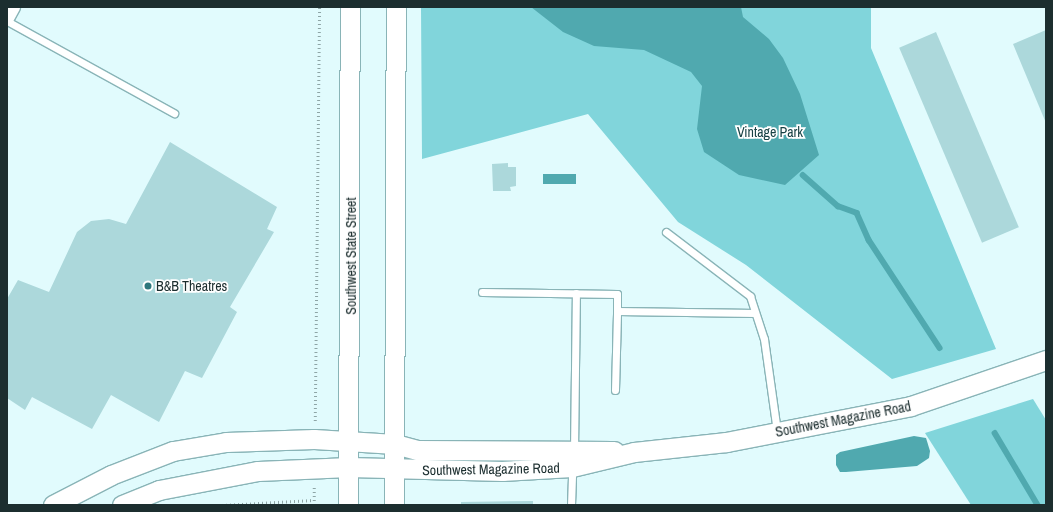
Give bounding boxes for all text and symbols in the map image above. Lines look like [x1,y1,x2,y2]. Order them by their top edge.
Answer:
park label: Vintage Park [737,124,803,140]
street label: Southwest State Street [343,197,359,315]
place label: B&B Theatres [156,278,227,294]
marker: B&B Theatres [143,281,153,291]
street label: Southwest Magazine Road [774,398,912,440]
street label: Southwest Magazine Road [422,459,560,479]

